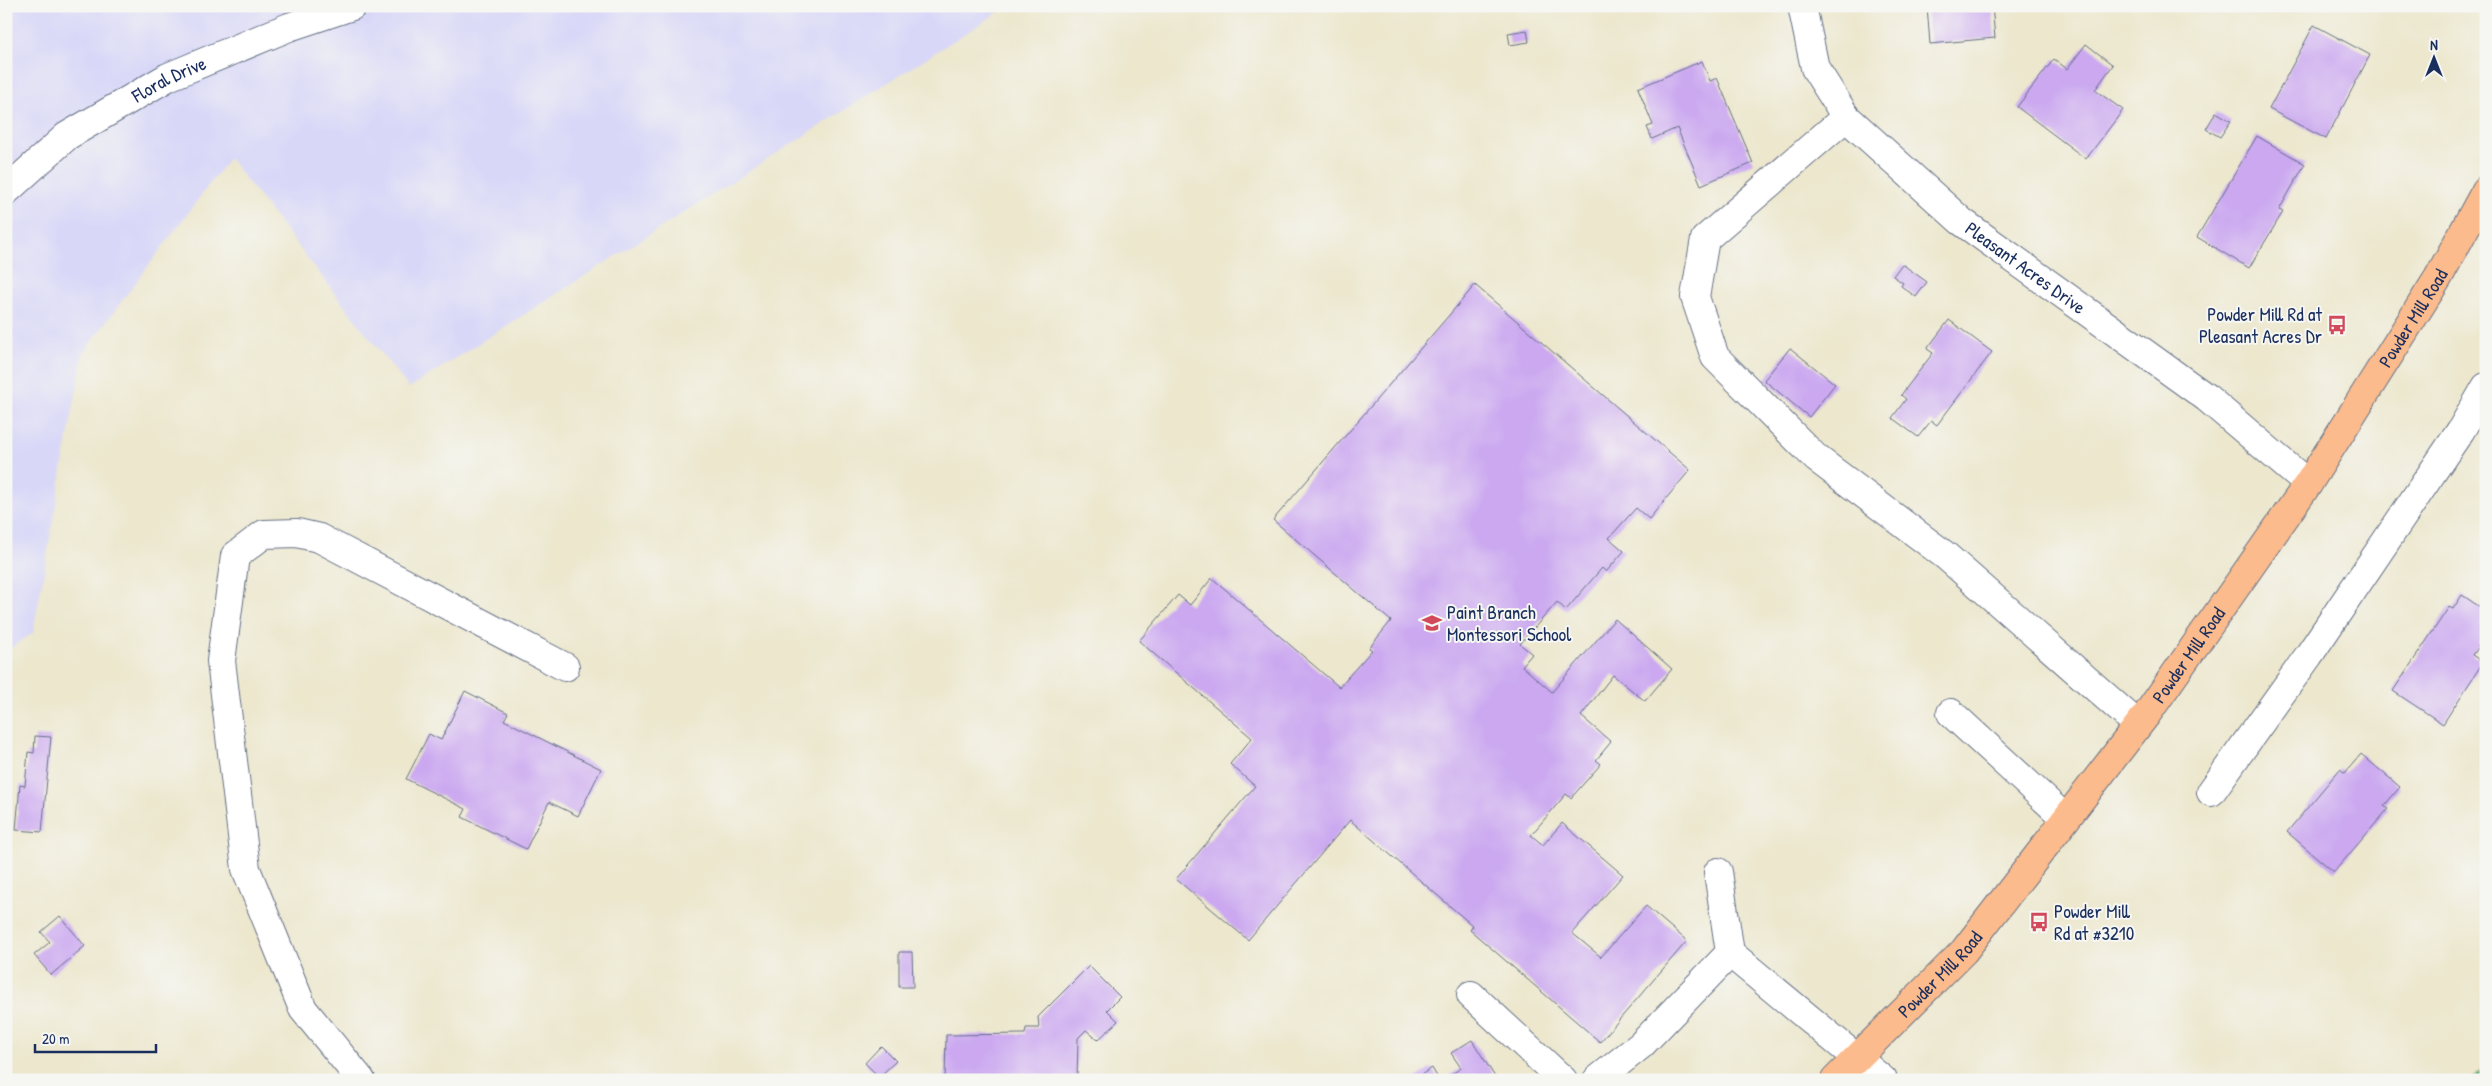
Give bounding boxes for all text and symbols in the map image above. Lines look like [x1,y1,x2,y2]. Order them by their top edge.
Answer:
north arrow [2410,32,2460,82]
text: N [2430,35,2438,54]
street label: Floral Drive [126,50,210,109]
street label: Pleasant Acres Drive [1960,215,2091,320]
street label: Powder Mill Road [2372,264,2454,372]
place label: Powder Mill Rd at Pleasant Acres Dr [2199,301,2323,349]
bus stop icon: Powder Mill Rd at Pleasant Acres Dr [2326,314,2348,336]
place label: Paint Branch Montessori School [1447,599,1572,647]
street label: Powder Mill Road [2146,601,2231,708]
school or university icon: Paint Branch Montessori School [1421,612,1443,634]
place label: Powder Mill Rd at #3210 [2054,898,2134,946]
bus stop icon: Powder Mill Rd at #3210 [2028,911,2050,933]
street label: Powder Mill Road [1892,925,1988,1023]
scale bar [35,1021,156,1053]
text: 20 m [42,1028,69,1049]

